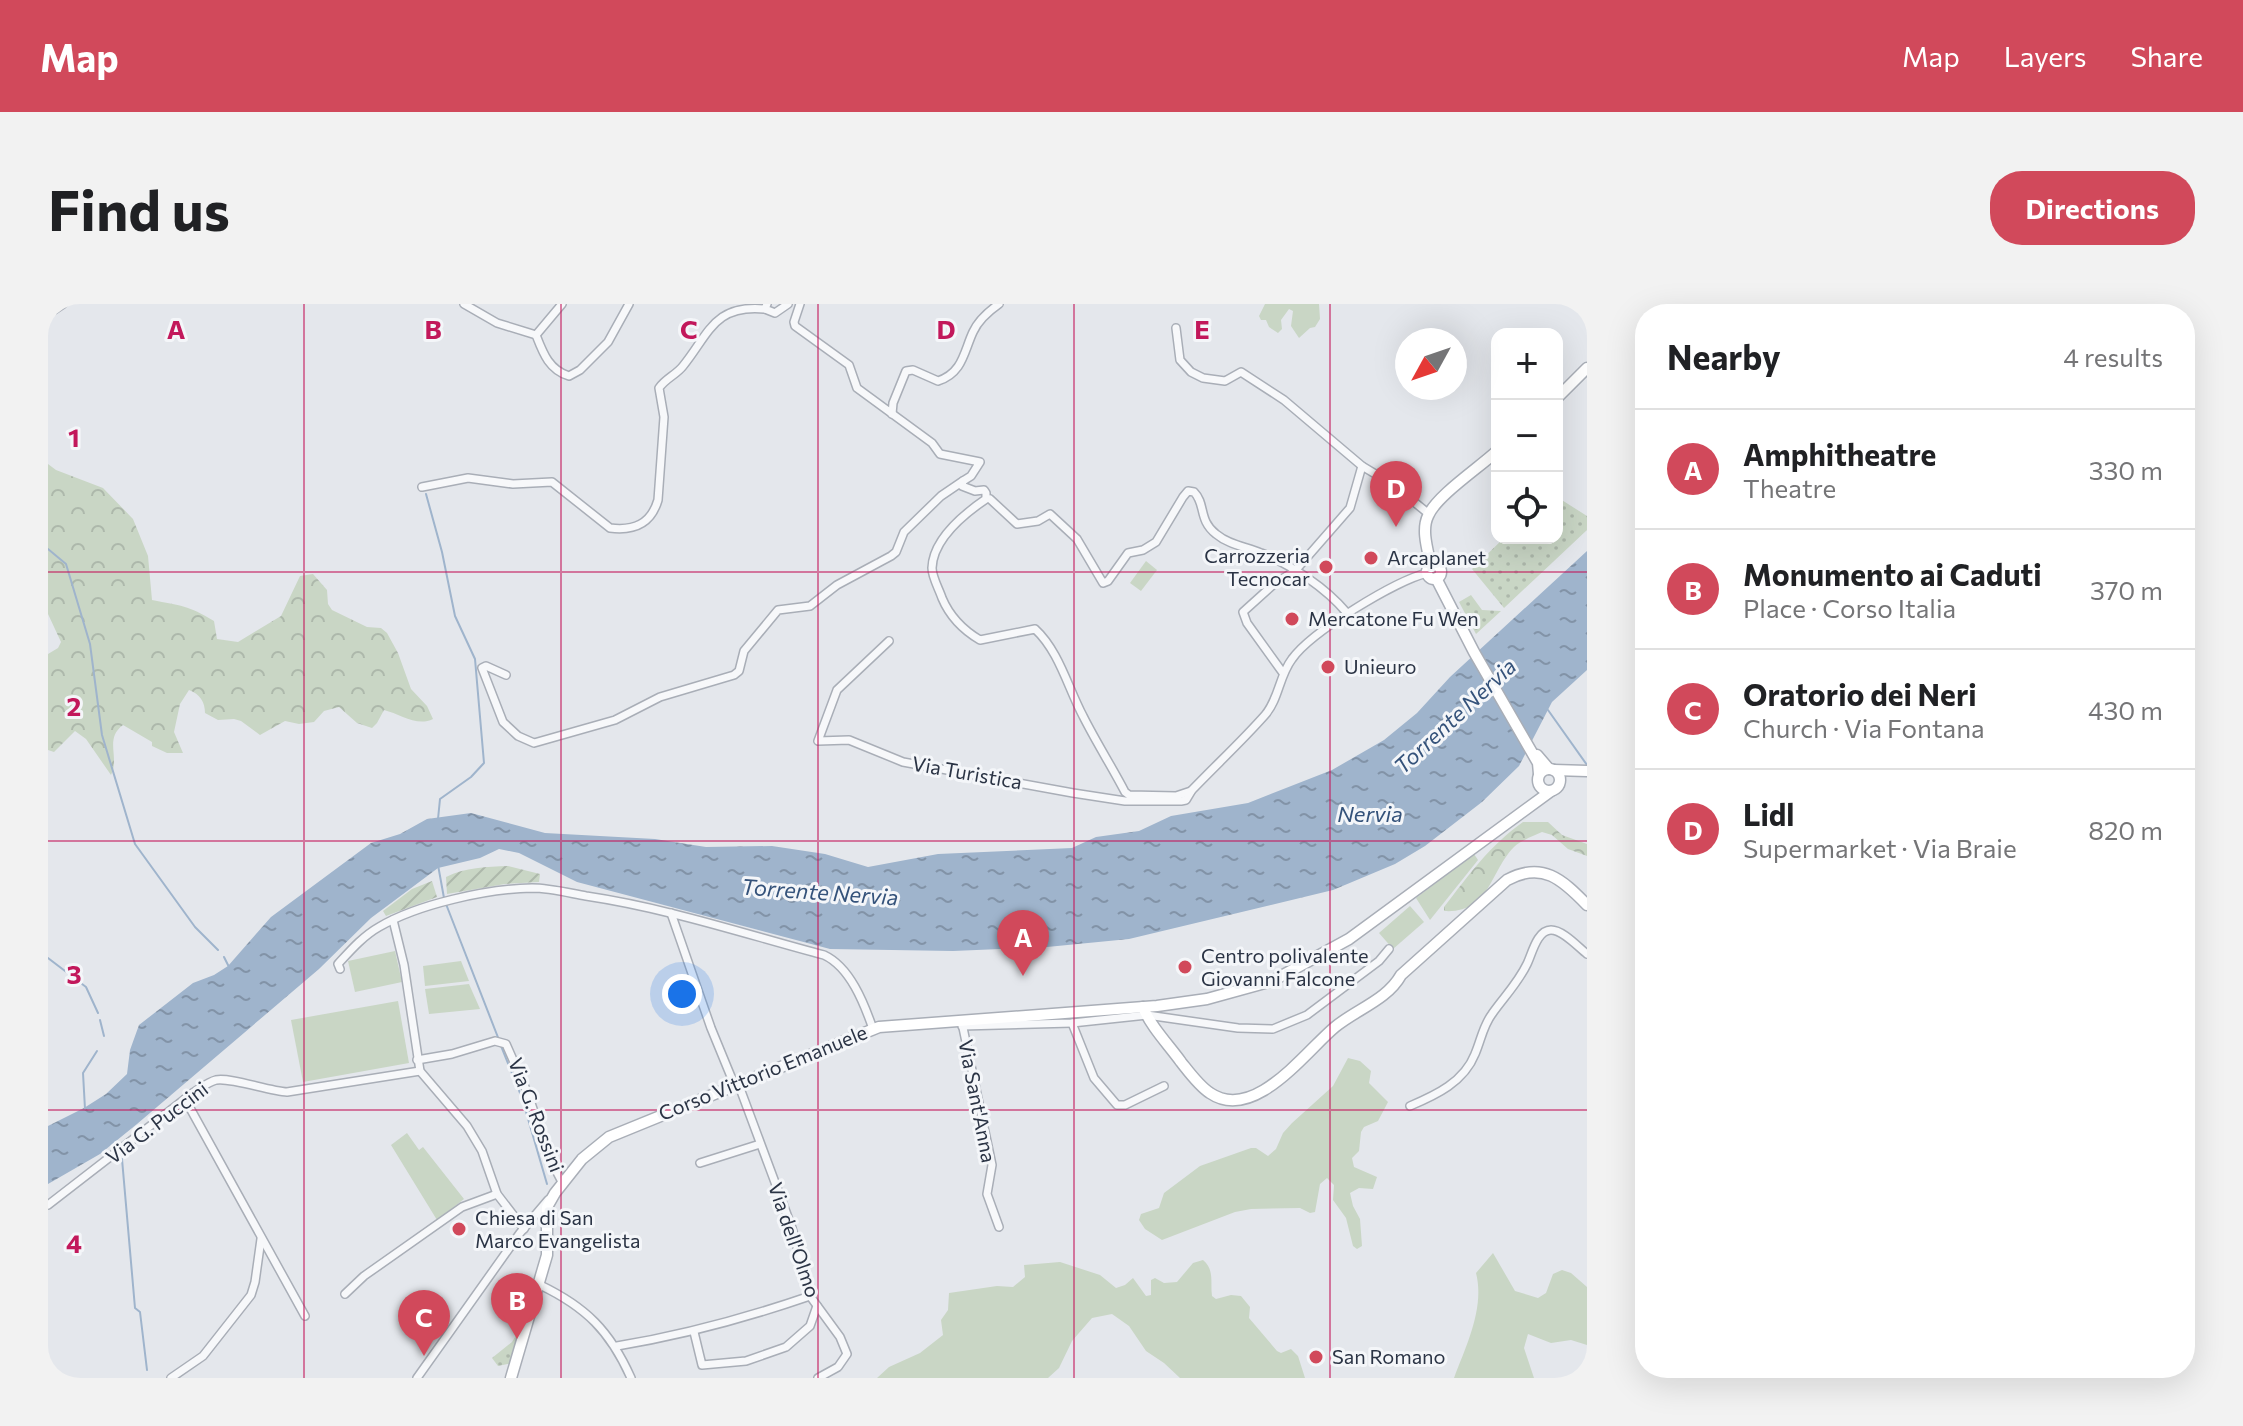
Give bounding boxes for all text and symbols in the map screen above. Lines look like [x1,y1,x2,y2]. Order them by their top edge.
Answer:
text: Map [40,33,119,80]
text: Map [1902,39,1960,73]
text: Layers [2004,39,2086,73]
text: Share [2130,39,2203,73]
button: Directions [1990,171,2195,245]
text: Find us [48,174,230,243]
text: A [167,313,186,344]
text: B [424,313,442,344]
text: C [680,313,698,344]
text: D [936,313,956,344]
text: E [1194,313,1210,344]
north arrow [1395,328,1467,400]
map controls [1491,328,1563,544]
button: + [1491,328,1563,400]
text: Nearby [1667,335,1781,377]
text: 4 results [2063,341,2163,372]
button: − [1491,400,1563,472]
text: 1 [68,421,80,452]
text: Amphitheatre [1743,435,1936,472]
text: A [1684,454,1702,485]
text: 330 m [2089,454,2163,485]
pin: D [1370,461,1422,527]
button: locate [1491,472,1563,544]
text: Theatre [1743,472,1836,503]
place label: Carrozzeria Tecnocar [1204,543,1310,590]
place label: Arcaplanet [1387,545,1486,569]
marker: Arcaplanet [1362,549,1380,567]
text: Monumento ai Caduti [1743,555,2042,592]
marker: Carrozzeria Tecnocar [1317,558,1335,576]
text: B [1684,574,1702,605]
text: 370 m [2090,574,2163,605]
text: Place · Corso Italia [1743,592,1956,623]
place label: Mercatone Fu Wen [1308,606,1479,630]
marker: Mercatone Fu Wen [1283,610,1301,628]
water label: Torrente Nervia [1388,652,1521,779]
place label: Unieuro [1344,654,1417,678]
marker: Unieuro [1319,658,1337,676]
text: Oratorio dei Neri [1743,675,1977,712]
text: 2 [67,690,81,721]
text: C [1684,694,1702,725]
text: 430 m [2088,694,2163,725]
text: Church · Via Fontana [1743,712,1985,743]
street label: Via Turistica [910,751,1024,794]
text: Lidl [1743,795,1795,832]
water label: Nervia [1337,800,1403,827]
text: D [1683,814,1703,845]
text: 820 m [2088,814,2163,845]
text: Supermarket · Via Braie [1743,832,2017,863]
water label: Torrente Nervia [741,873,899,910]
pin: A [997,910,1049,976]
place label: Centro polivalente Giovanni Falcone [1201,943,1369,990]
text: 3 [66,958,82,989]
marker: Centro polivalente Giovanni Falcone [1176,958,1194,976]
your location [662,974,702,1014]
street label: Corso Vittorio Emanuele [655,1019,870,1125]
street label: Via Sant'Anna [954,1037,1002,1165]
street label: Via G. Rossini [504,1054,570,1175]
street label: Via G. Puccini [101,1076,212,1168]
street label: Via dell'Olmo [764,1179,826,1300]
place label: Chiesa di San Marco Evangelista [475,1205,640,1252]
marker: Chiesa di San Marco Evangelista [450,1220,468,1238]
text: 4 [66,1227,82,1258]
pin: B [491,1273,543,1339]
pin: C [398,1290,450,1356]
place label: San Romano [1332,1344,1446,1368]
marker: San Romano [1307,1348,1325,1366]

